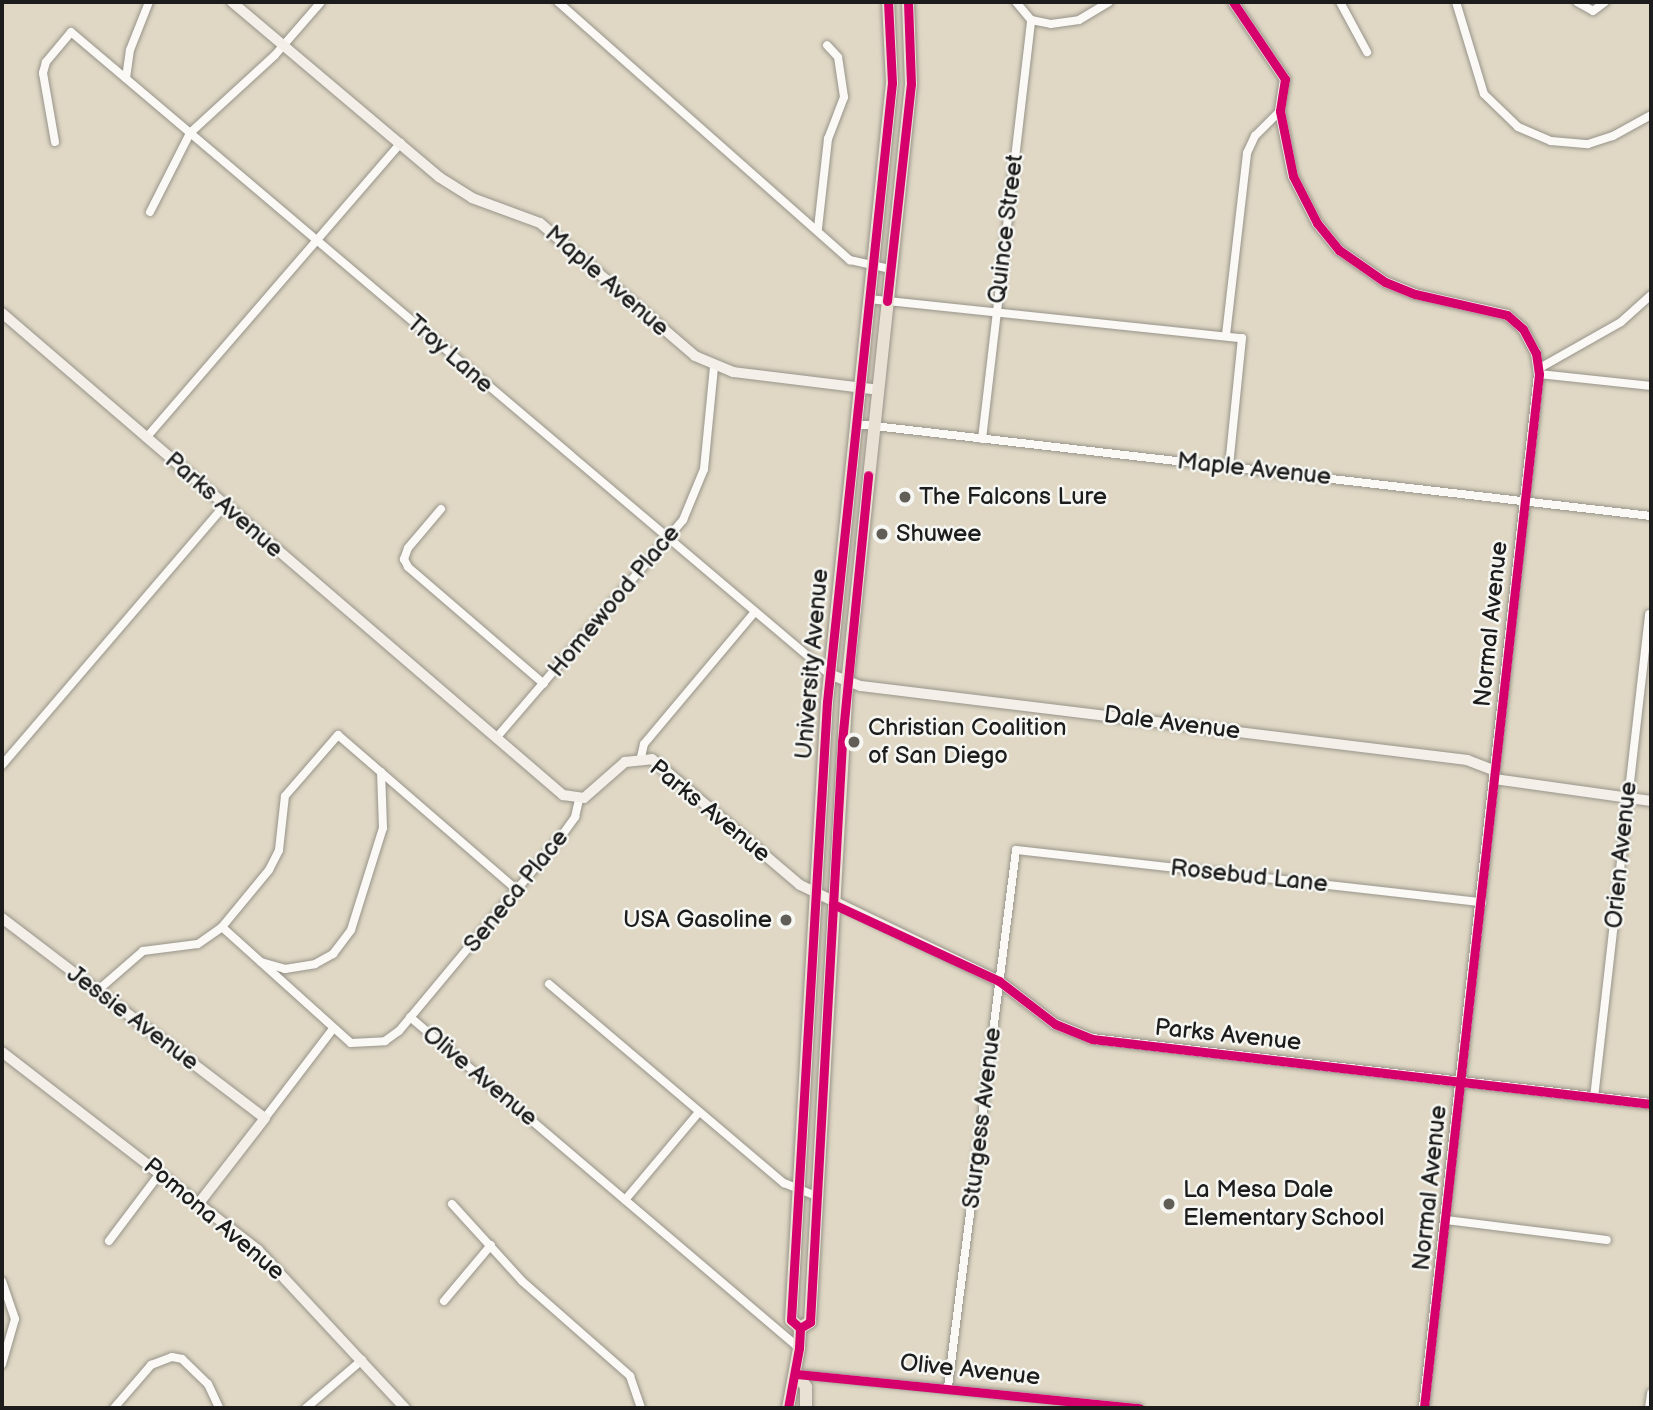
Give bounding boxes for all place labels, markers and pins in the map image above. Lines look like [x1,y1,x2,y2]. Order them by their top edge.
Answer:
place label: The Falcons Lure [919,483,1107,511]
marker: The Falcons Lure [897,489,913,505]
place label: Shuwee [896,520,981,548]
marker: Shuwee [874,526,890,542]
place label: Christian Coalition of San Diego [868,714,1066,770]
marker: Christian Coalition of San Diego [846,734,862,750]
place label: USA Gasoline [623,906,772,934]
marker: USA Gasoline [778,912,794,928]
place label: La Mesa Dale Elementary School [1183,1176,1386,1232]
marker: La Mesa Dale Elementary School [1161,1196,1177,1212]

